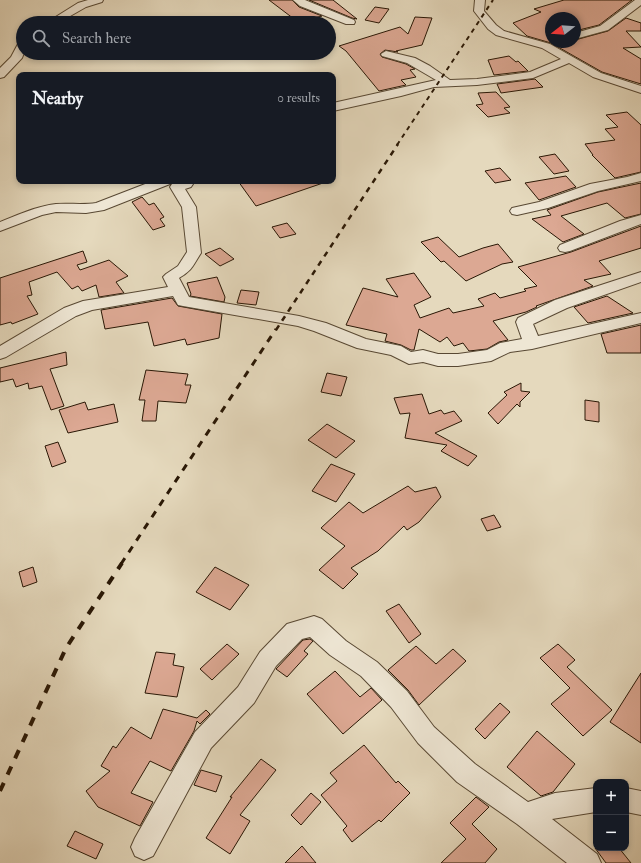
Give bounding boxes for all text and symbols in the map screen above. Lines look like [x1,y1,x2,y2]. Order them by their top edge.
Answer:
north arrow [545,12,581,48]
search box [16,16,336,60]
icon: search [30,27,52,49]
text: Search here [62,29,131,48]
text: Nearby [32,88,83,109]
text: 0 results [277,90,320,106]
map controls [593,779,629,851]
button: + [593,779,629,815]
button: − [593,815,629,851]

